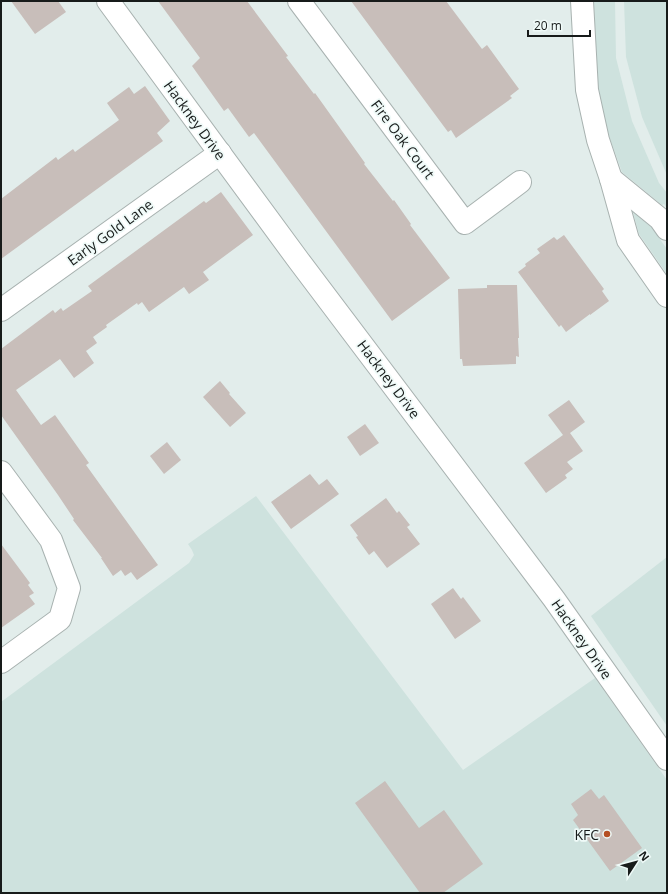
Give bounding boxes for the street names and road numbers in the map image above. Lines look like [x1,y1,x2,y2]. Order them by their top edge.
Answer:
street label: Hackney Drive [160,77,230,164]
street label: Fire Oak Court [367,96,439,182]
street label: Early Gold Lane [63,194,157,269]
street label: Hackney Drive [353,336,425,422]
street label: Hackney Drive [547,595,617,683]

